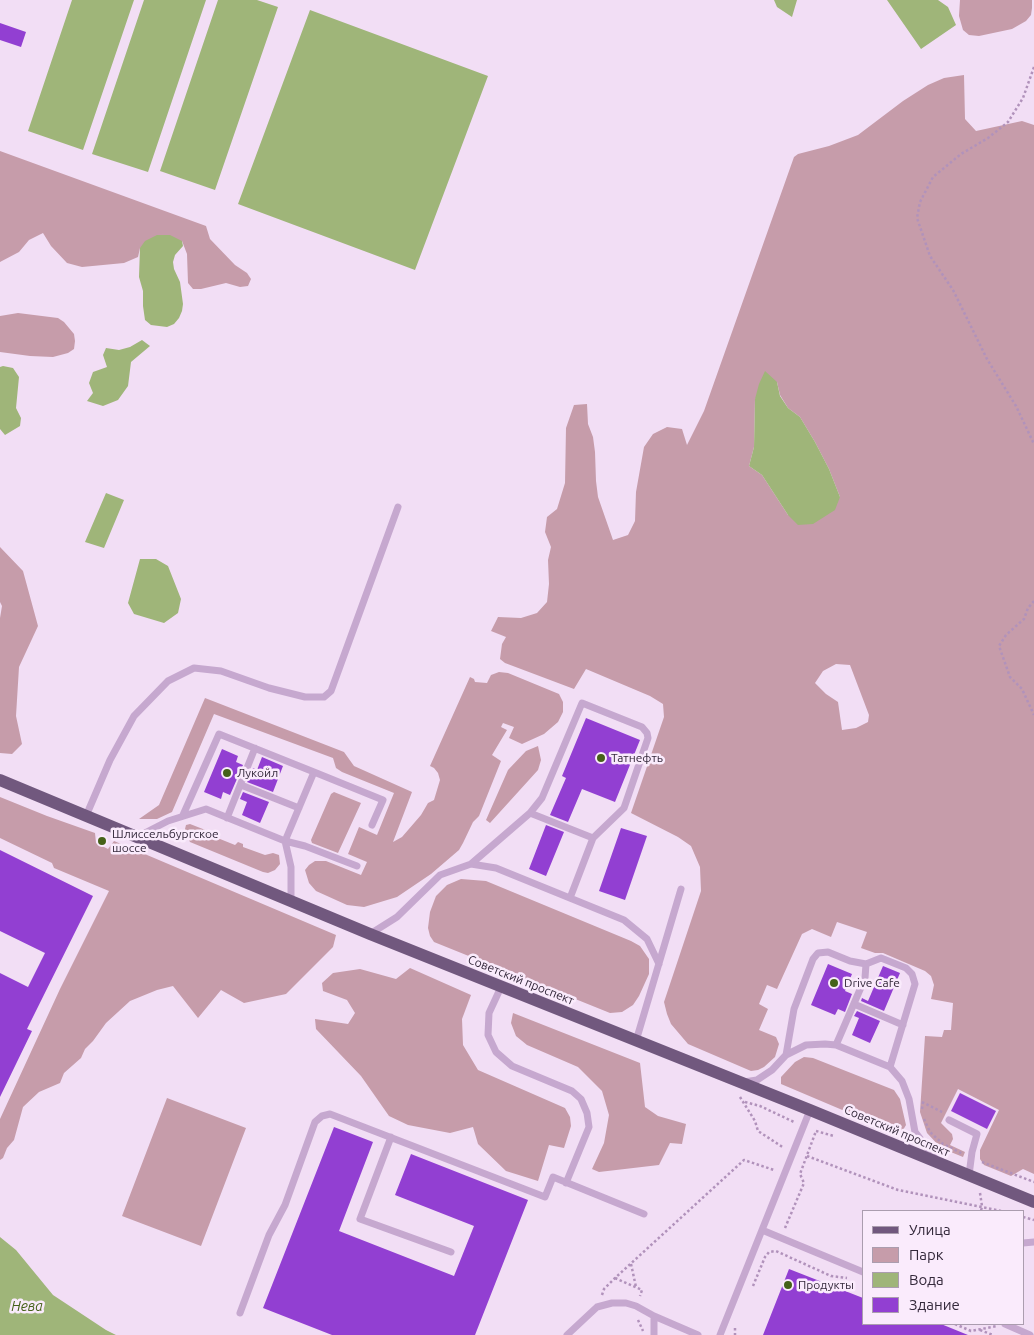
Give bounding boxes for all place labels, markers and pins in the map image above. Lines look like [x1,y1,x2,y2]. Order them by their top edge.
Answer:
place label: Татнефть [611,751,663,765]
marker: Татнефть [595,752,607,764]
place label: Лукойл [237,766,278,780]
marker: Лукойл [221,767,233,779]
place label: Шлиссельбургское шоссе [112,827,219,855]
marker: Шлиссельбургское шоссе [96,835,108,847]
place label: Drive Cafe [844,976,900,990]
marker: Drive Cafe [828,977,840,989]
place label: Продукты [798,1278,854,1292]
marker: Продукты [782,1279,794,1291]

